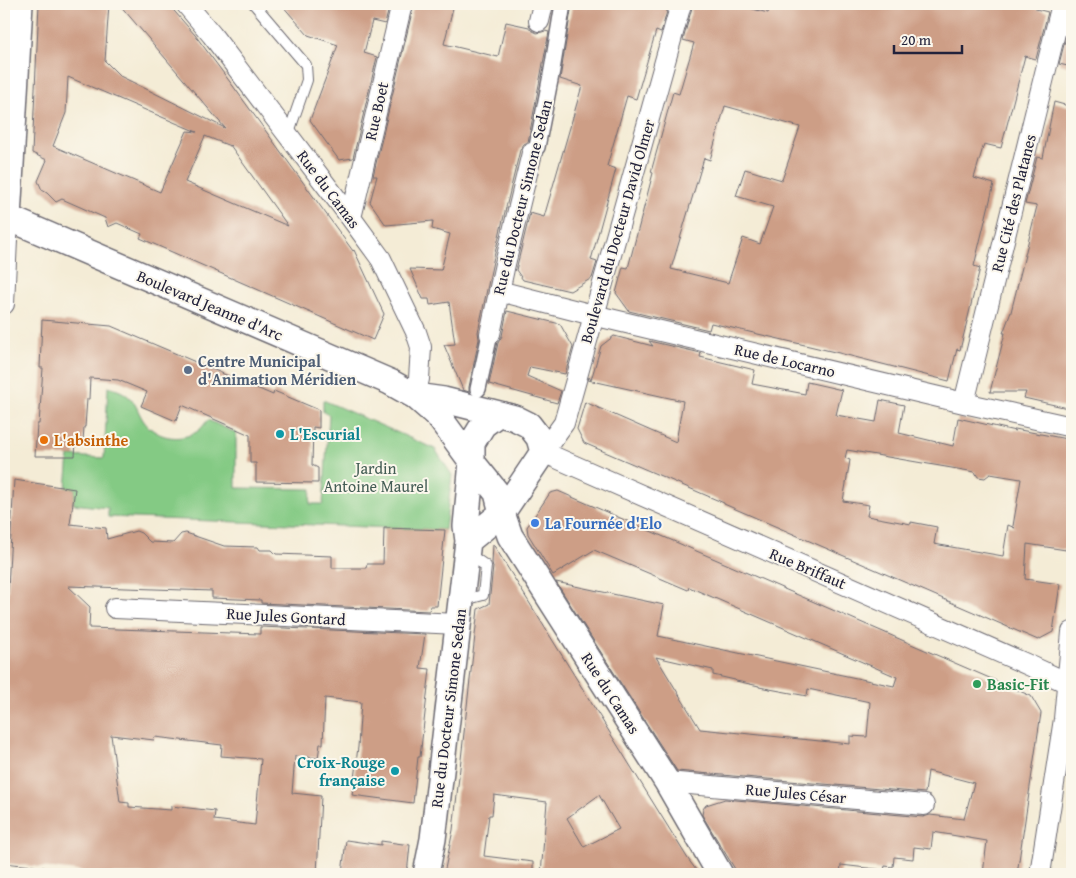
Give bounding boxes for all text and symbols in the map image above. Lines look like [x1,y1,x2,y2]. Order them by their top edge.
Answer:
scale bar [894,22,961,54]
text: 20 m [901,29,932,50]
street label: Rue Boet [358,79,394,143]
street label: Rue du Docteur Simone Sedan [486,97,558,297]
street label: Boulevard du Docteur David Olmer [573,116,661,346]
street label: Rue Cité des Platanes [984,131,1042,275]
street label: Rue du Camas [291,145,367,233]
street label: Boulevard Jeanne d'Arc [133,263,287,347]
street label: Rue de Locarno [732,337,838,383]
place label: Centre Municipal d'Animation Méridien [198,349,357,391]
marker: Centre Municipal d'Animation Méridien [182,364,194,376]
place label: L'Escurial [290,422,360,446]
place label: L'absinthe [54,428,129,452]
marker: L'Escurial [274,428,286,440]
marker: L'absinthe [38,434,50,446]
park label: Jardin Antoine Maurel [324,456,429,498]
place label: La Fournée d'Elo [545,511,663,535]
marker: La Fournée d'Elo [529,517,541,529]
street label: Rue Briffaut [766,541,850,595]
street label: Rue Jules Gontard [226,601,347,631]
street label: Rue du Docteur Simone Sedan [424,607,472,809]
street label: Rue du Camas [576,648,646,738]
place label: Basic-Fit [987,672,1049,696]
marker: Basic-Fit [971,678,983,690]
place label: Croix-Rouge française [297,750,385,792]
marker: Croix-Rouge française [389,765,401,777]
street label: Rue Jules César [745,777,848,809]

